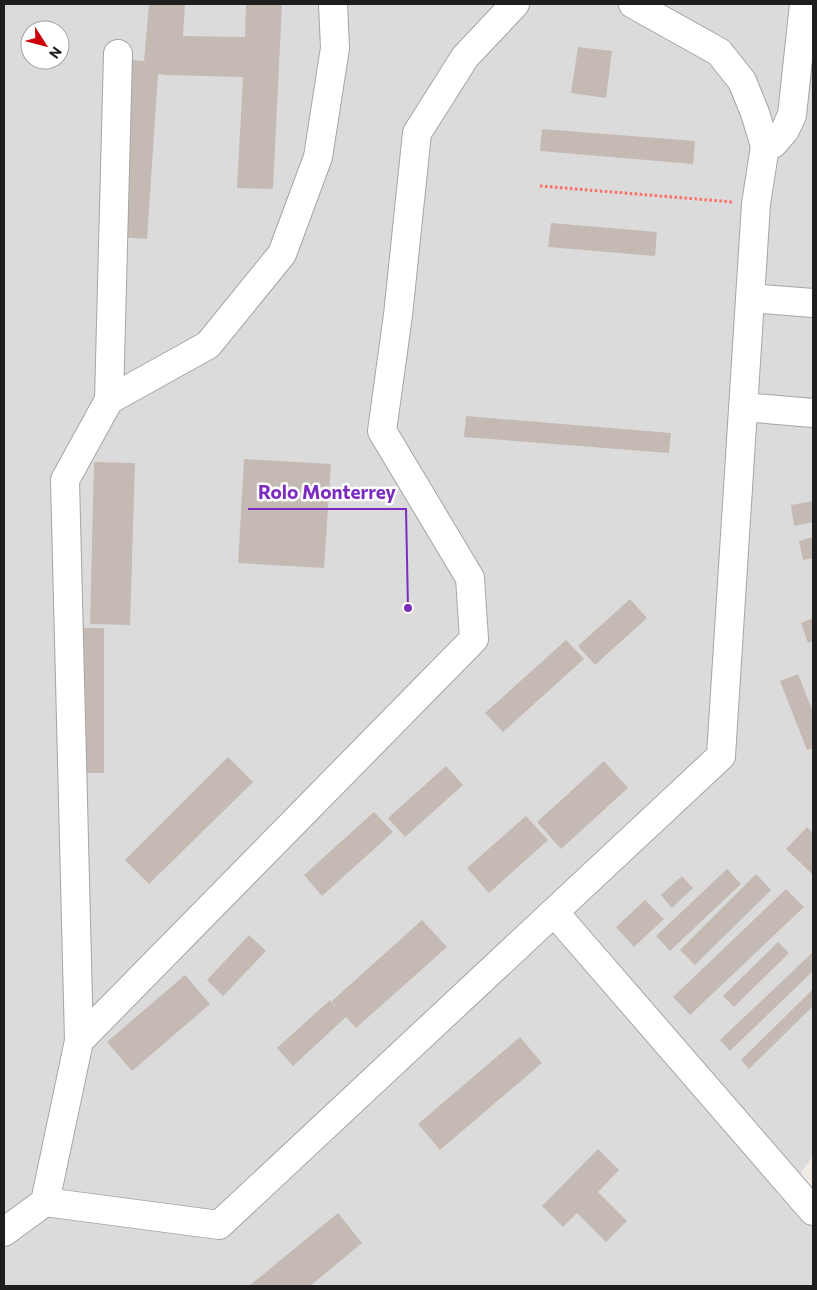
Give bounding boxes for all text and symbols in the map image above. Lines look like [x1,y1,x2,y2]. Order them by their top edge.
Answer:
north arrow [20,20,70,70]
text: N [46,44,66,62]
callout: Rolo Monterrey [248,475,406,509]
text: Rolo Monterrey [258,480,397,503]

